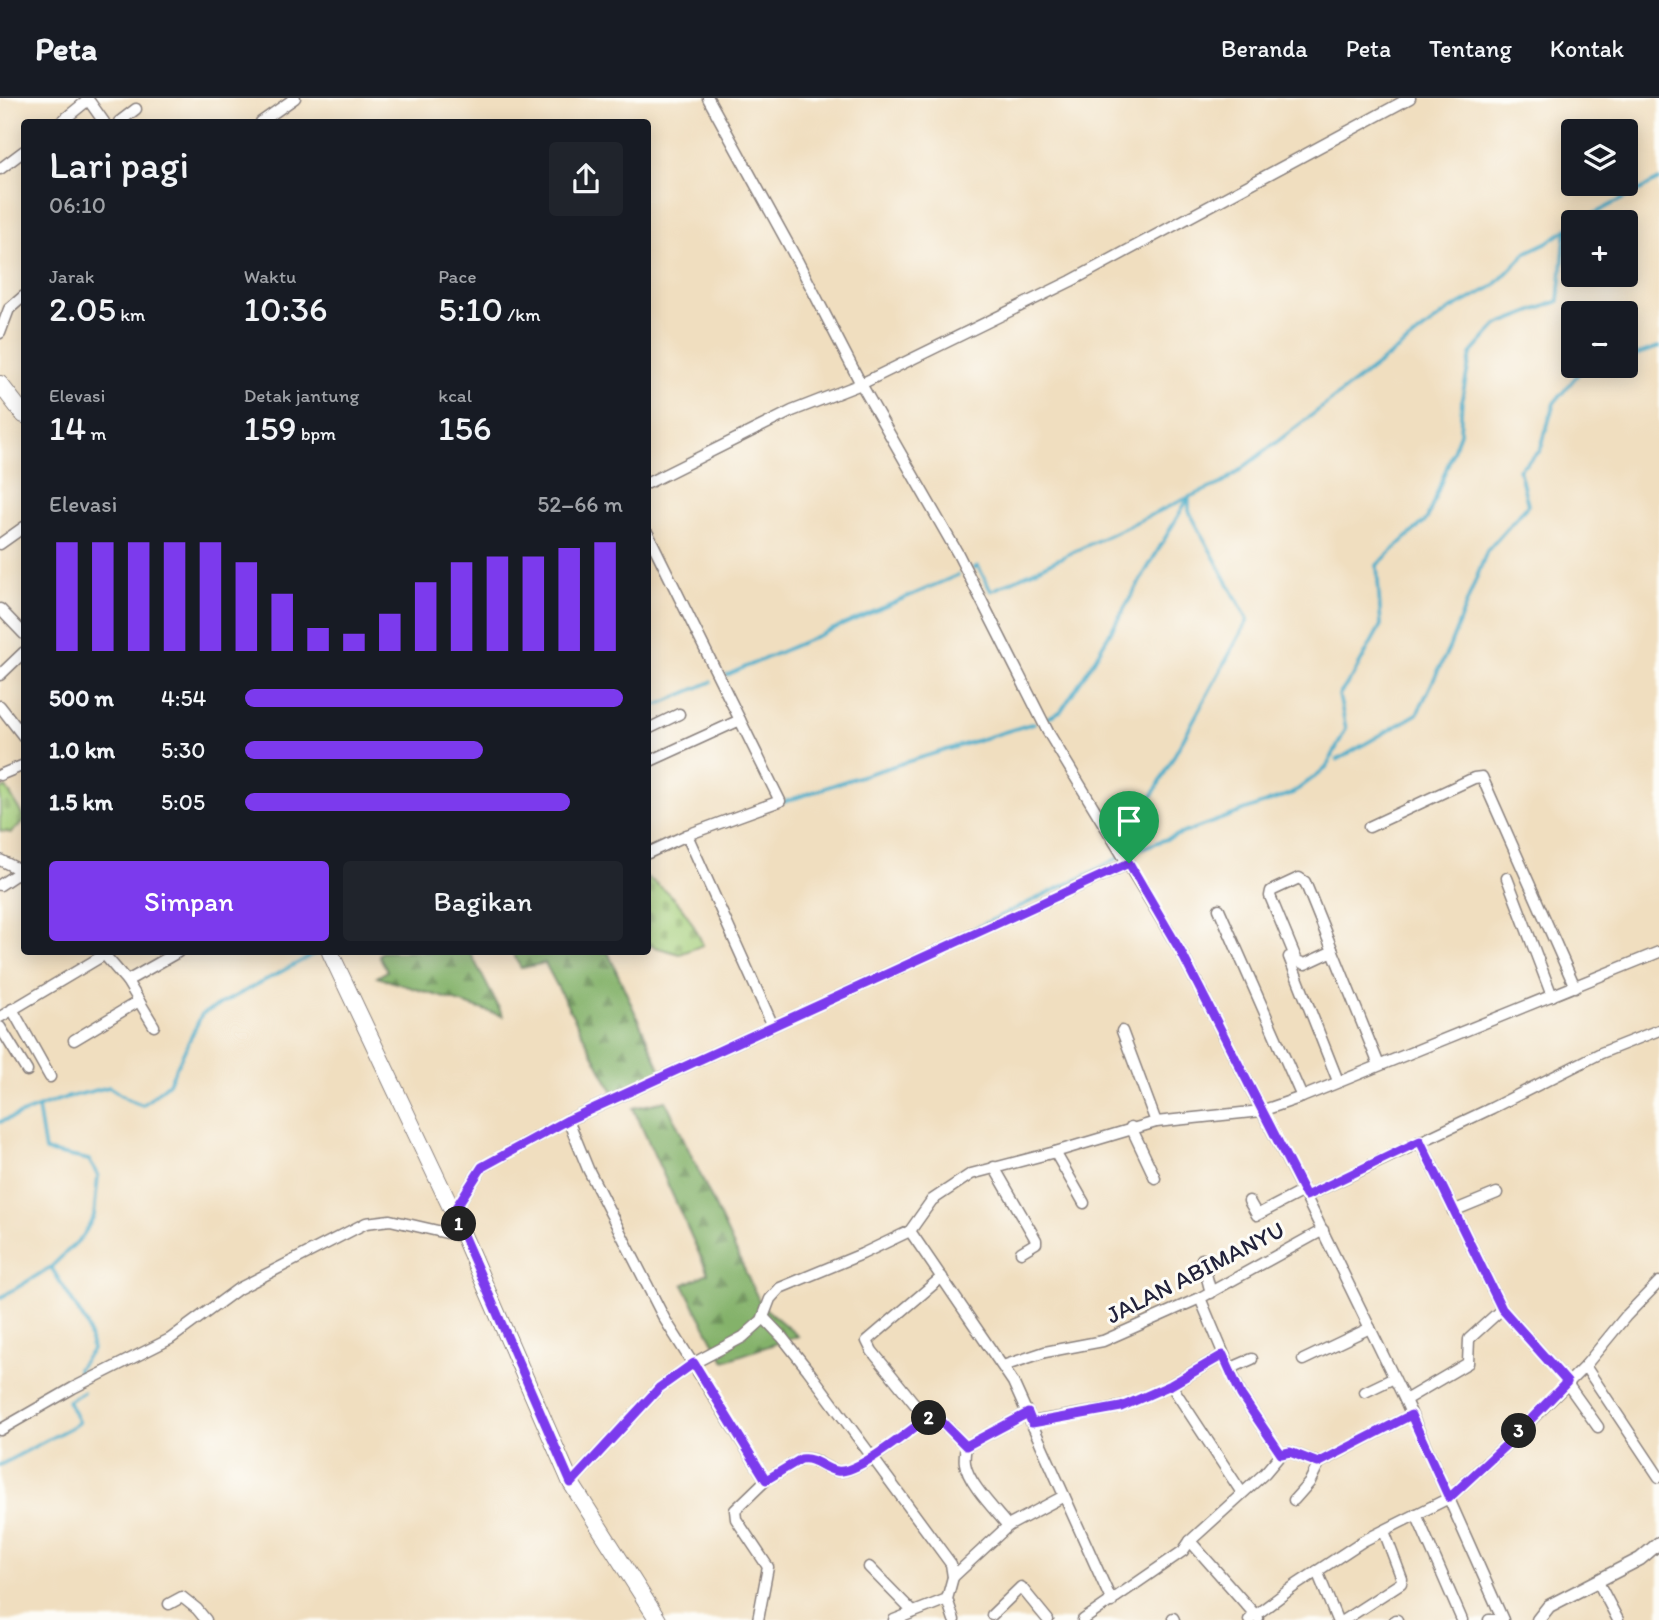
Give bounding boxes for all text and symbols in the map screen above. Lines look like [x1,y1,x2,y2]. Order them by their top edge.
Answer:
text: Peta [35,29,97,68]
text: Beranda [1221,34,1308,63]
text: Peta [1346,34,1391,63]
text: Tentang [1429,34,1512,63]
text: Kontak [1550,34,1624,63]
map controls [1561,119,1638,378]
button: layers [1561,119,1638,196]
text: Lari pagi [49,142,189,188]
button: share [549,142,623,216]
text: 06:10 [49,191,106,219]
button: + [1561,210,1638,287]
text: Jarak [49,265,94,288]
text: Waktu [244,265,296,288]
text: Pace [438,265,476,288]
text: 2.05 [49,288,116,330]
text: 10:36 [244,288,328,330]
text: 5:10 [438,288,503,330]
button: − [1561,301,1638,378]
text: km [116,303,145,326]
text: /km [503,303,541,326]
text: Elevasi [49,384,105,407]
text: Detak jantung [244,384,359,407]
text: kcal [438,384,472,407]
text: 14 [49,407,86,449]
text: 159 [244,407,297,449]
text: 156 [438,407,491,449]
text: m [86,422,107,445]
text: bpm [297,422,336,445]
text: Elevasi [49,490,117,518]
text: 52–66 m [537,490,623,518]
text: 500 m [49,684,114,712]
text: 4:54 [161,684,206,712]
text: 1.0 km [49,736,115,764]
text: 5:30 [161,736,205,764]
text: 1.5 km [49,788,113,816]
text: 5:05 [161,788,205,816]
pin [1099,791,1159,863]
icon: arrive [1110,802,1148,840]
button: Simpan [49,861,329,941]
button: Bagikan [343,861,623,941]
pin: 1 [442,1206,476,1242]
text: 1 [454,1212,463,1235]
street label: JALAN ABIMANYU [1101,1215,1289,1329]
pin: 2 [912,1400,946,1436]
text: 2 [924,1406,934,1429]
pin: 3 [1502,1414,1536,1448]
text: 3 [1513,1419,1524,1442]

